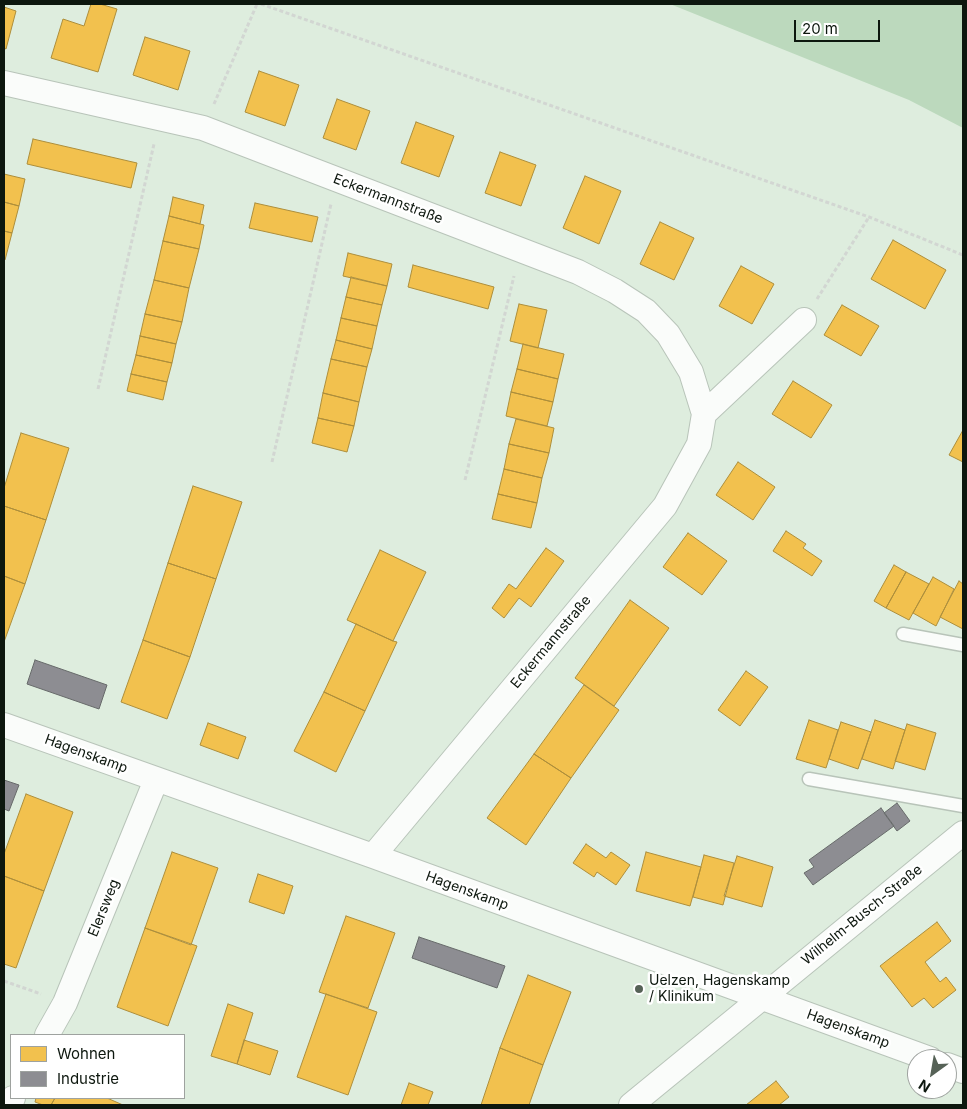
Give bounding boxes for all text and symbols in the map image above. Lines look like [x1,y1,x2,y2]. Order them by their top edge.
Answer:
scale bar [797,10,883,42]
text: 20 m [802,19,838,38]
street label: Eckermannstraße [331,170,445,228]
street label: Eckermannstraße [507,592,595,692]
street label: Hagenskamp [42,731,130,777]
street label: Wilhelm-Busch-Straße [798,861,926,969]
street label: Hagenskamp [423,868,511,914]
street label: Elersweg [85,877,123,939]
place label: Uelzen, Hagenskamp / Klinikum [649,973,790,1006]
marker: Uelzen, Hagenskamp / Klinikum [633,983,645,995]
street label: Hagenskamp [804,1006,892,1052]
legend [10,1034,185,1099]
text: Wohnen [57,1044,115,1063]
north arrow [907,1049,957,1099]
text: Industrie [57,1069,119,1088]
text: N [915,1076,933,1096]

